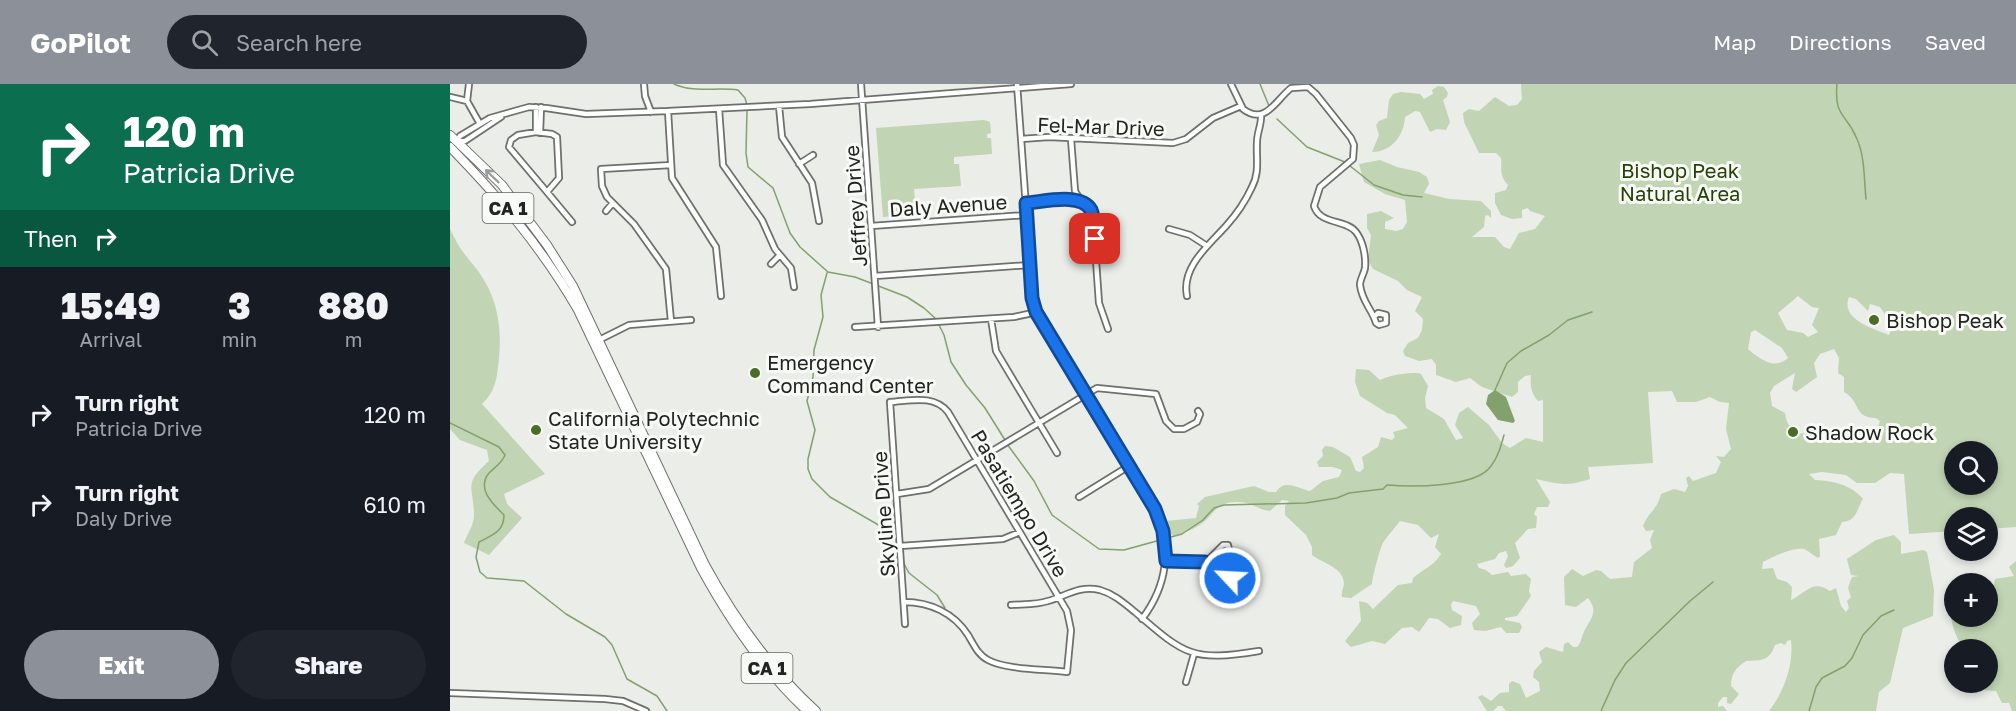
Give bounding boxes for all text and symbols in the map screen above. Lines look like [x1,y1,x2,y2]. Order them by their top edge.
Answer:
search box [167,15,587,69]
text: GoPilot [30,26,131,59]
icon: search [188,26,221,59]
text: Search here [236,29,362,56]
text: Map [1713,29,1756,55]
text: Directions [1789,29,1892,55]
text: Saved [1925,29,1986,55]
text: 120 m [123,106,245,156]
icon: right [24,108,102,186]
street label: Fel-Mar Drive [1037,112,1165,140]
street label: Jeffrey Drive [839,144,871,268]
text: Patricia Drive [123,157,295,189]
park label: Bishop Peak Natural Area [1620,158,1740,205]
one-way arrow [485,169,500,183]
street label: Daly Avenue [888,189,1008,221]
road number: CA 1 [482,193,534,223]
pin [1069,213,1120,264]
icon: right [89,222,122,255]
icon: arrive [1078,222,1111,255]
text: Then [24,225,77,252]
text: 15:49 [61,284,161,327]
text: 3 [228,284,251,327]
text: 880 [318,284,389,327]
place label: Bishop Peak [1886,308,2004,332]
marker: Bishop Peak [1867,313,1881,327]
text: Arrival [80,327,142,351]
text: min [222,327,257,351]
text: m [345,327,362,351]
place label: Emergency Command Center [767,350,934,397]
marker: Emergency Command Center [748,366,762,380]
text: Turn right [75,389,179,416]
icon: right [24,398,57,431]
text: 120 m [364,401,426,428]
place label: California Polytechnic State University [548,406,760,453]
text: Patricia Drive [75,416,202,440]
place label: Shadow Rock [1805,420,1934,444]
marker: California Polytechnic State University [529,423,543,437]
street label: Pasatiempo Drive [967,425,1073,581]
marker: Shadow Rock [1786,425,1800,439]
map controls [1944,441,1998,693]
button: search [1944,441,1998,495]
street label: Skyline Drive [867,450,899,578]
text: Turn right [75,479,179,506]
icon: right [24,488,57,521]
text: 610 m [363,491,426,518]
text: Daly Drive [75,506,172,530]
button: layers [1944,507,1998,561]
position arrow [1198,546,1262,610]
button: + [1944,573,1998,627]
button: Exit [24,630,219,699]
button: Share [231,630,426,699]
button: − [1944,639,1998,693]
road number: CA 1 [742,653,792,683]

